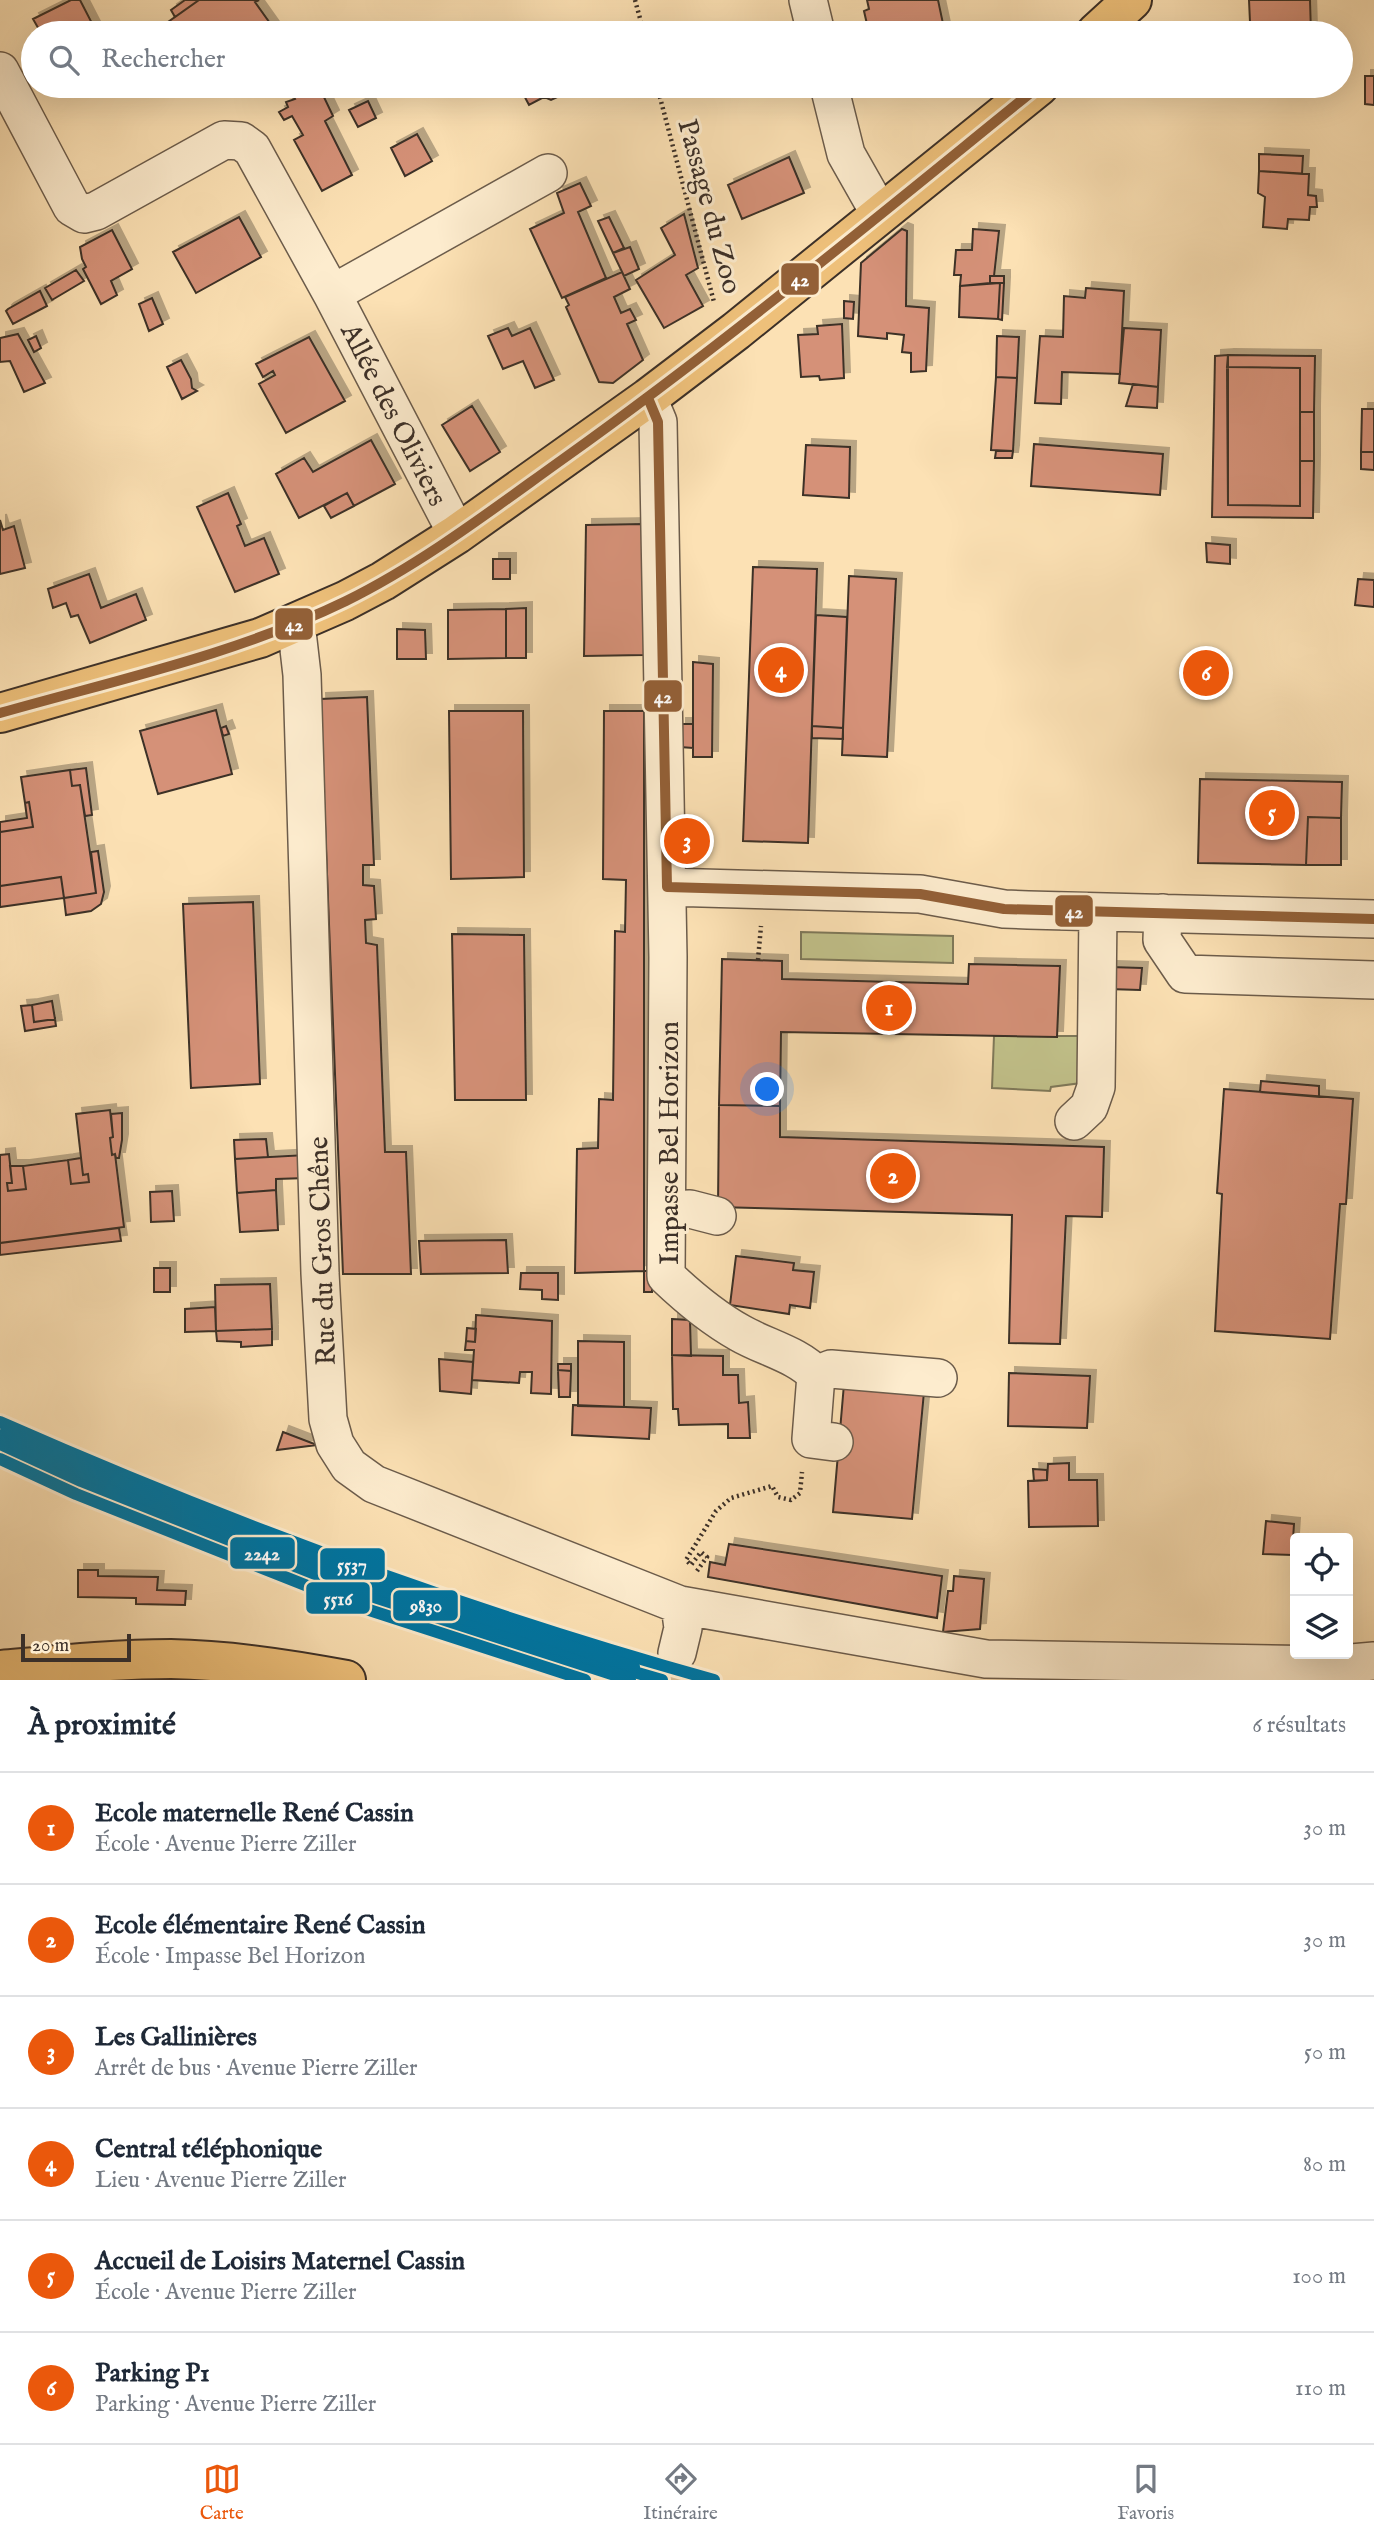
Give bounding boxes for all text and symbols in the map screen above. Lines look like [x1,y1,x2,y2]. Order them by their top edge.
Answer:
search box [21,21,1353,98]
icon: search [45,41,83,79]
text: Rechercher [101,43,225,76]
street label: Passage du Zoo [668,115,749,298]
line badge: 42 [780,262,820,296]
text: 42 [791,269,809,293]
street label: Allée des Oliviers [331,317,454,512]
line badge: 42 [274,607,314,641]
text: 42 [285,614,303,638]
pin: 4 [758,644,804,696]
pin: 6 [1183,647,1229,699]
line badge: 42 [643,679,683,713]
text: 42 [654,686,672,710]
pin: 5 [1249,787,1295,839]
pin: 3 [664,815,710,867]
line badge: 42 [1054,894,1094,928]
text: 42 [1065,901,1083,925]
pin: 1 [866,982,912,1034]
street label: Impasse Bel Horizon [653,1021,688,1265]
your location [750,1072,784,1106]
street label: Rue du Gros Chêne [302,1136,345,1366]
pin: 2 [870,1150,916,1202]
map controls [1290,1533,1353,1659]
button: locate [1290,1533,1353,1596]
line badge: 2242 [229,1536,296,1570]
text: 2242 [244,1543,280,1567]
line badge: 5537 [319,1547,386,1581]
text: 5537 [337,1554,367,1578]
line badge: 5516 [305,1581,371,1615]
text: 5516 [324,1588,353,1612]
line badge: 9830 [392,1589,459,1622]
text: 9830 [409,1595,442,1619]
button: layers [1290,1596,1353,1659]
scale bar [21,1631,131,1663]
text: 20 m [32,1634,69,1658]
text: À proximité [28,1707,176,1745]
text: 6 résultats [1252,1711,1346,1740]
text: Ecole maternelle René Cassin [95,1797,414,1830]
text: 1 [47,1814,55,1843]
text: 30 m [1303,1814,1346,1843]
text: École · Avenue Pierre Ziller [95,1830,356,1859]
text: Ecole élémentaire René Cassin [95,1909,425,1942]
text: 2 [46,1926,56,1955]
text: 30 m [1303,1926,1346,1955]
text: École · Impasse Bel Horizon [95,1942,365,1971]
text: Les Gallinières [95,2021,257,2054]
text: 3 [47,2038,55,2067]
text: 50 m [1304,2038,1346,2067]
text: Arrêt de bus · Avenue Pierre Ziller [95,2054,418,2083]
text: Central téléphonique [95,2133,322,2166]
text: 4 [45,2150,57,2179]
text: 80 m [1303,2150,1346,2179]
text: Lieu · Avenue Pierre Ziller [95,2166,346,2195]
text: Accueil de Loisirs Maternel Cassin [95,2245,465,2278]
text: 5 [47,2262,55,2291]
text: 100 m [1292,2262,1346,2291]
text: École · Avenue Pierre Ziller [95,2278,356,2307]
text: Parking P1 [95,2357,210,2390]
text: 6 [46,2374,56,2403]
text: 110 m [1295,2374,1346,2403]
text: Parking · Avenue Pierre Ziller [95,2390,376,2419]
tab: Carte [200,2460,244,2526]
tab: Itinéraire [643,2460,718,2526]
tab: Favoris [1117,2460,1174,2526]

